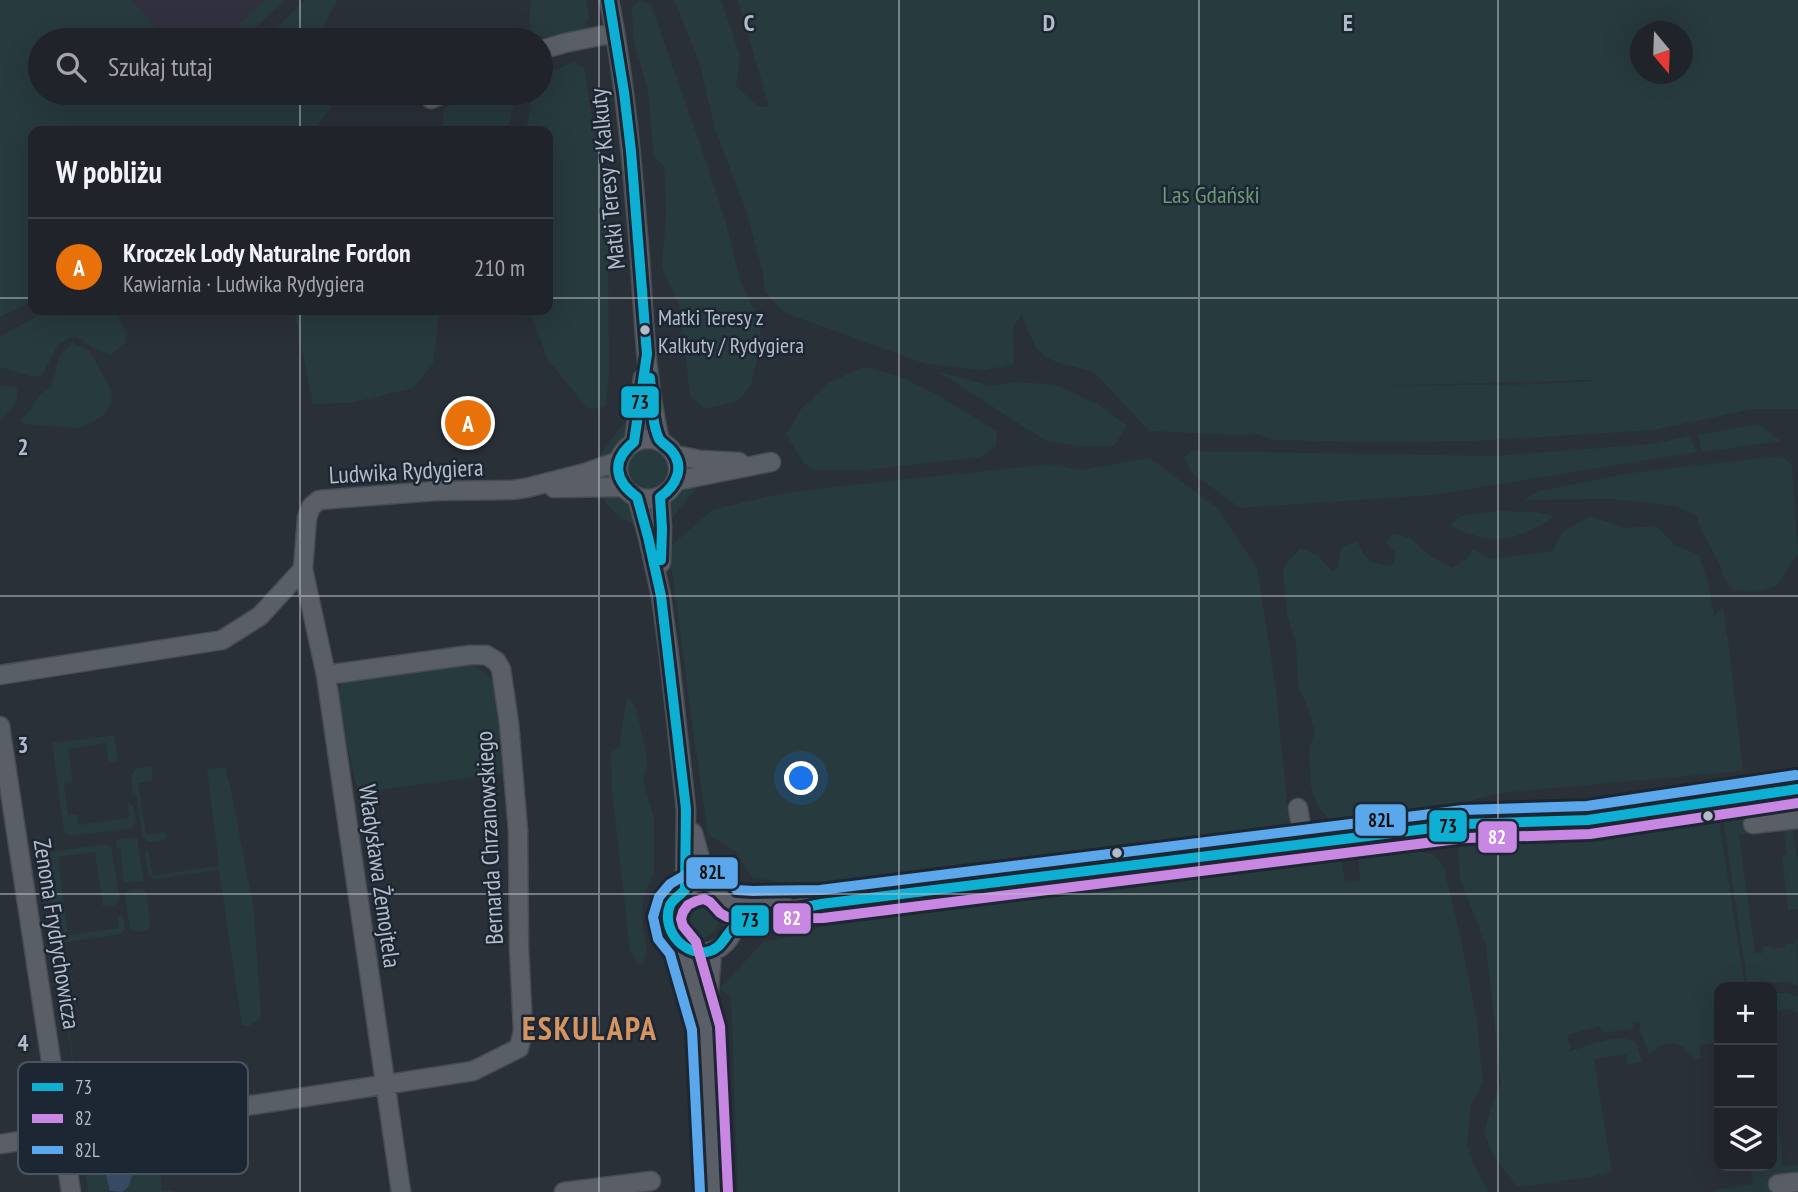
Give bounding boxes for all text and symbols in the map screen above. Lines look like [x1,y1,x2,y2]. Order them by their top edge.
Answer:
text: C [744,8,755,37]
text: D [1043,8,1055,37]
text: E [1343,8,1353,37]
north arrow [1630,21,1693,84]
search box [28,28,553,105]
icon: search [52,48,90,86]
text: Szukaj tutaj [108,50,213,83]
street label: Matki Teresy z Kalkuty [582,87,632,271]
text: W pobliżu [56,152,162,191]
park label: Las Gdański [1162,179,1260,210]
text: Kroczek Lody Naturalne Fordon [123,236,411,269]
text: A [73,253,85,282]
text: 210 m [474,253,525,282]
text: Kawiarnia · Ludwika Rydygiera [123,269,364,298]
place label: Matki Teresy z Kalkuty / Rydygiera [658,303,804,359]
marker: Matki Teresy z Kalkuty / Rydygiera [638,323,652,337]
line badge: 73 [620,385,660,419]
text: 73 [631,390,649,414]
pin: A [445,397,491,449]
text: 2 [18,432,29,461]
street label: Ludwika Rydygiera [328,451,484,491]
text: 3 [18,730,29,759]
street label: Bernarda Chrzanowskiego [468,730,510,946]
your location [784,761,818,795]
street label: Władysława Żemojtela [352,782,408,970]
line badge: 82L [1354,803,1407,837]
text: 82L [1368,808,1394,832]
line badge: 73 [1428,809,1468,843]
unlabelled marker [1701,809,1715,823]
text: 73 [1439,814,1457,838]
line badge: 82 [1477,820,1518,854]
text: 82 [1488,825,1506,849]
street label: Zenona Frydrychowicza [27,837,87,1031]
unlabelled marker [1110,846,1124,860]
line badge: 82L [685,856,739,890]
text: 82L [699,860,725,884]
line badge: 82 [772,902,812,935]
line badge: 73 [730,904,770,937]
text: 82 [783,906,801,930]
text: 73 [741,908,759,932]
map controls [1714,982,1777,1171]
button: + [1714,982,1777,1045]
district label: ESKULAPA [522,1007,658,1049]
text: 4 [18,1028,29,1057]
button: − [1714,1045,1777,1108]
legend [18,1062,248,1174]
text: 73 [75,1075,92,1099]
text: 82 [75,1106,92,1130]
button: layers [1714,1108,1777,1171]
text: 82L [75,1138,100,1162]

